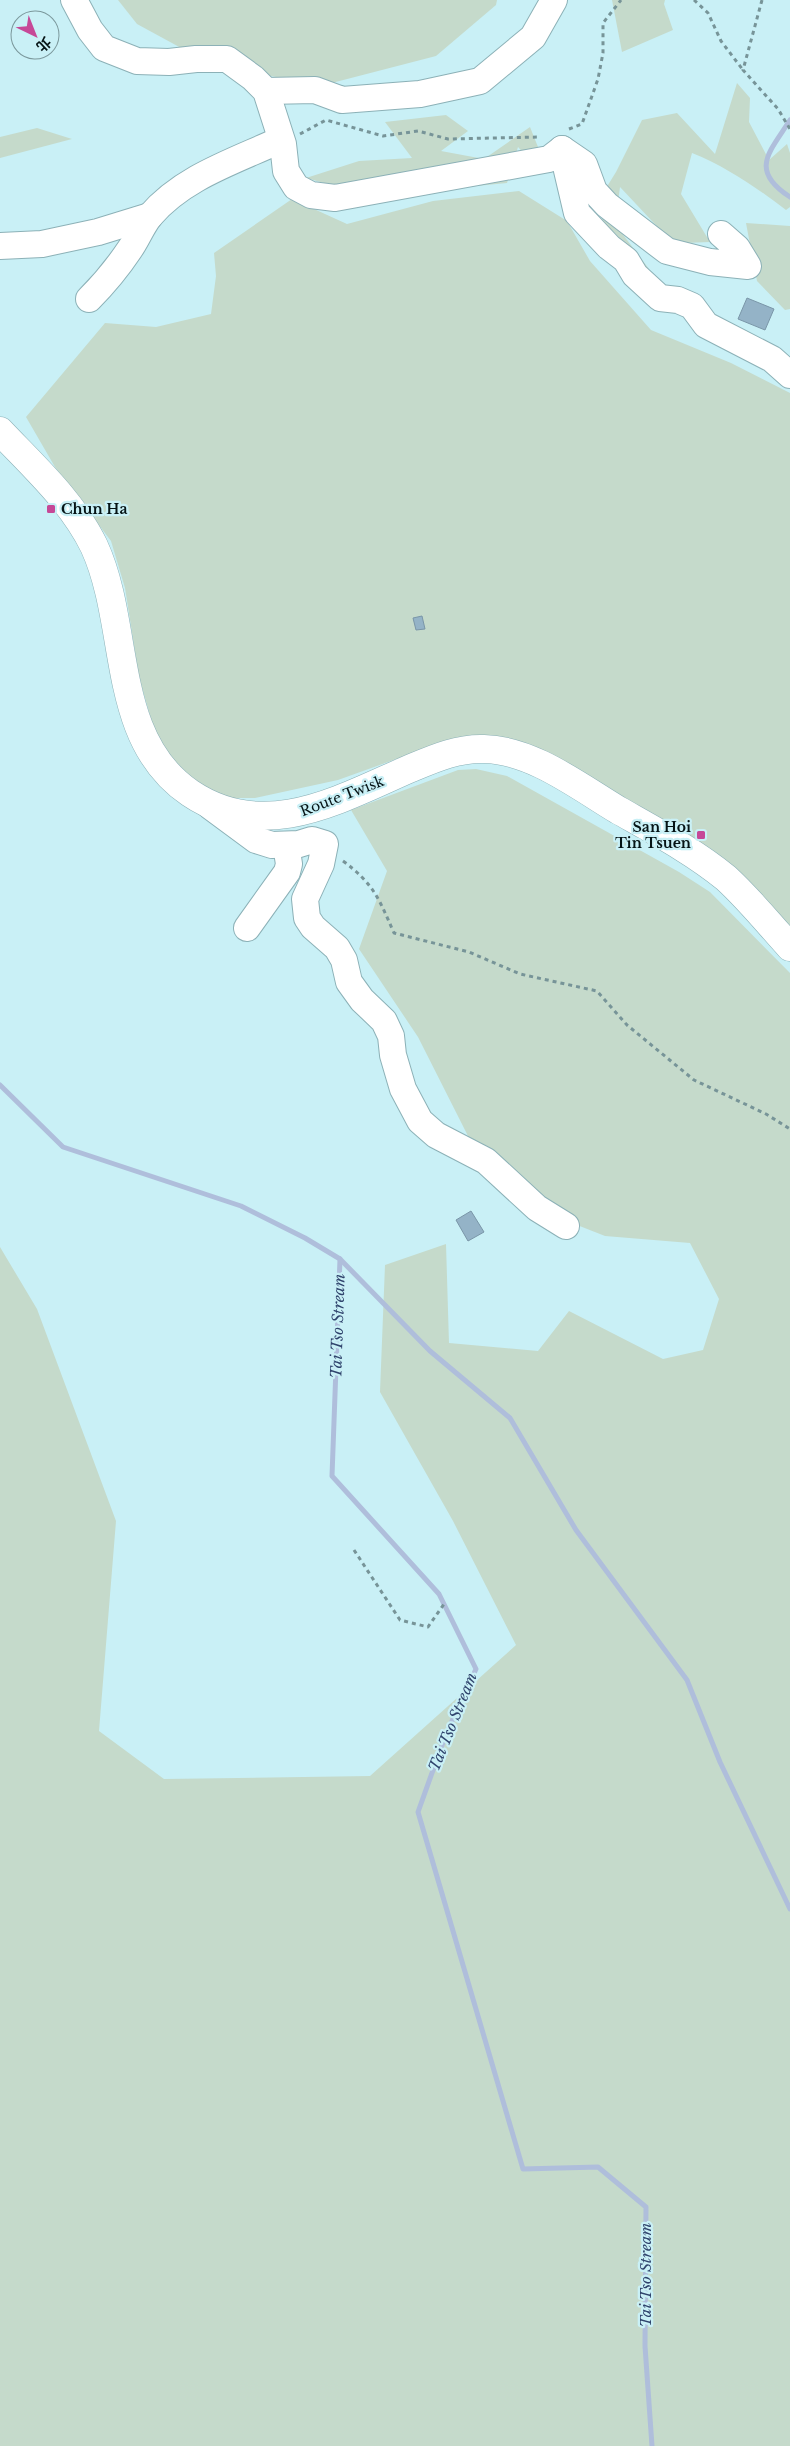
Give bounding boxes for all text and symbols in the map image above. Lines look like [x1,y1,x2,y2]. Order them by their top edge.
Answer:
north arrow [10,10,60,60]
text: 北 [33,33,55,56]
place label: Chun Ha [61,500,128,518]
marker: Chun Ha [45,503,57,515]
street label: Route Twisk [298,772,387,820]
place label: San Hoi Tin Tsuen [615,818,691,852]
marker: San Hoi Tin Tsuen [695,829,707,841]
water label: Tai Tso Stream [326,1273,349,1379]
water label: Tai Tso Stream [424,1670,481,1774]
water label: Tai Tso Stream [636,2223,655,2327]

